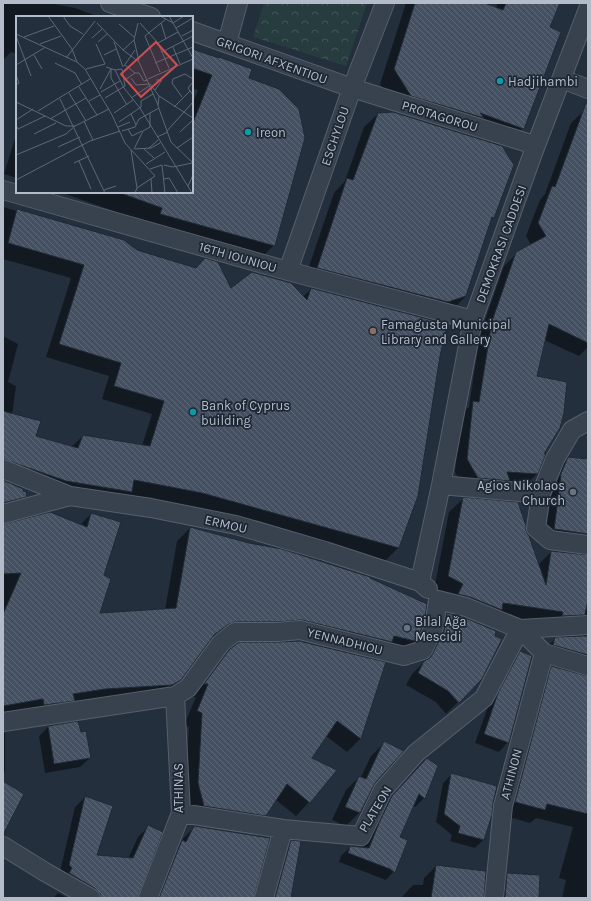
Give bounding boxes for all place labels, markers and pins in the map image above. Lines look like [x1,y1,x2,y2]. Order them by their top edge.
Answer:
place label: Hadjihambi [508,74,578,89]
marker: Hadjihambi [495,76,505,86]
place label: Ireon [256,125,286,140]
marker: Ireon [243,127,253,137]
place label: Famagusta Municipal Library and Gallery [381,317,511,347]
marker: Famagusta Municipal Library and Gallery [368,326,378,336]
place label: Bank of Cyprus building [201,398,290,428]
marker: Bank of Cyprus building [188,407,198,417]
place label: Agios Nikolaos Church [477,478,565,508]
marker: Agios Nikolaos Church [568,487,578,497]
place label: Bilal Ağa Mescidi [415,614,466,644]
marker: Bilal Ağa Mescidi [402,623,412,633]

